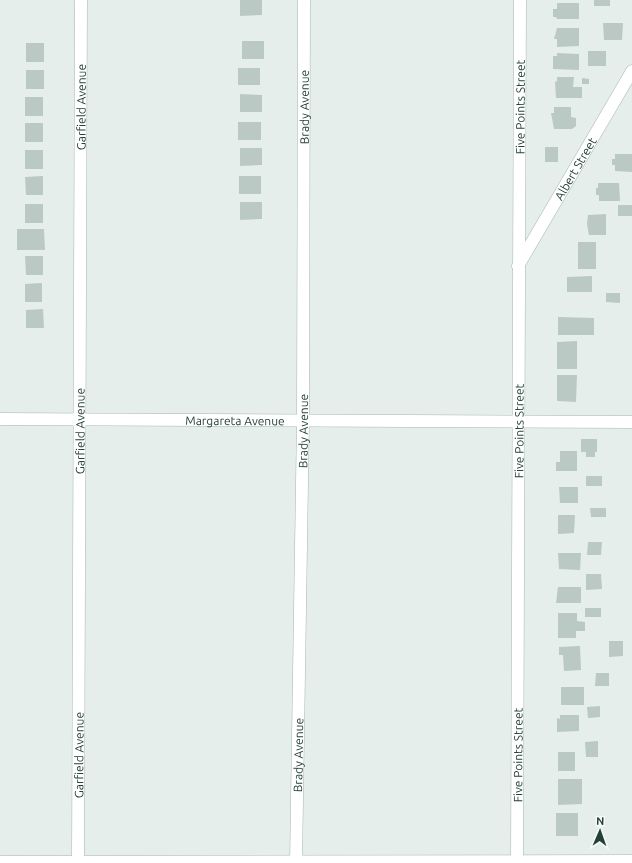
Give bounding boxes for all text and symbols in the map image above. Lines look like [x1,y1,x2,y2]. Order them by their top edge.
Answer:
street label: Five Points Street [513,59,526,154]
street label: Garfield Avenue [74,64,87,150]
street label: Brady Avenue [297,70,310,144]
street label: Albert Street [552,135,598,202]
street label: Five Points Street [512,383,525,478]
street label: Garfield Avenue [73,388,86,474]
street label: Brady Avenue [296,394,310,468]
street label: Margareta Avenue [185,413,285,427]
street label: Five Points Street [511,707,524,802]
street label: Garfield Avenue [72,712,85,798]
street label: Brady Avenue [291,718,305,792]
north arrow [580,811,620,851]
text: N [596,815,605,827]

